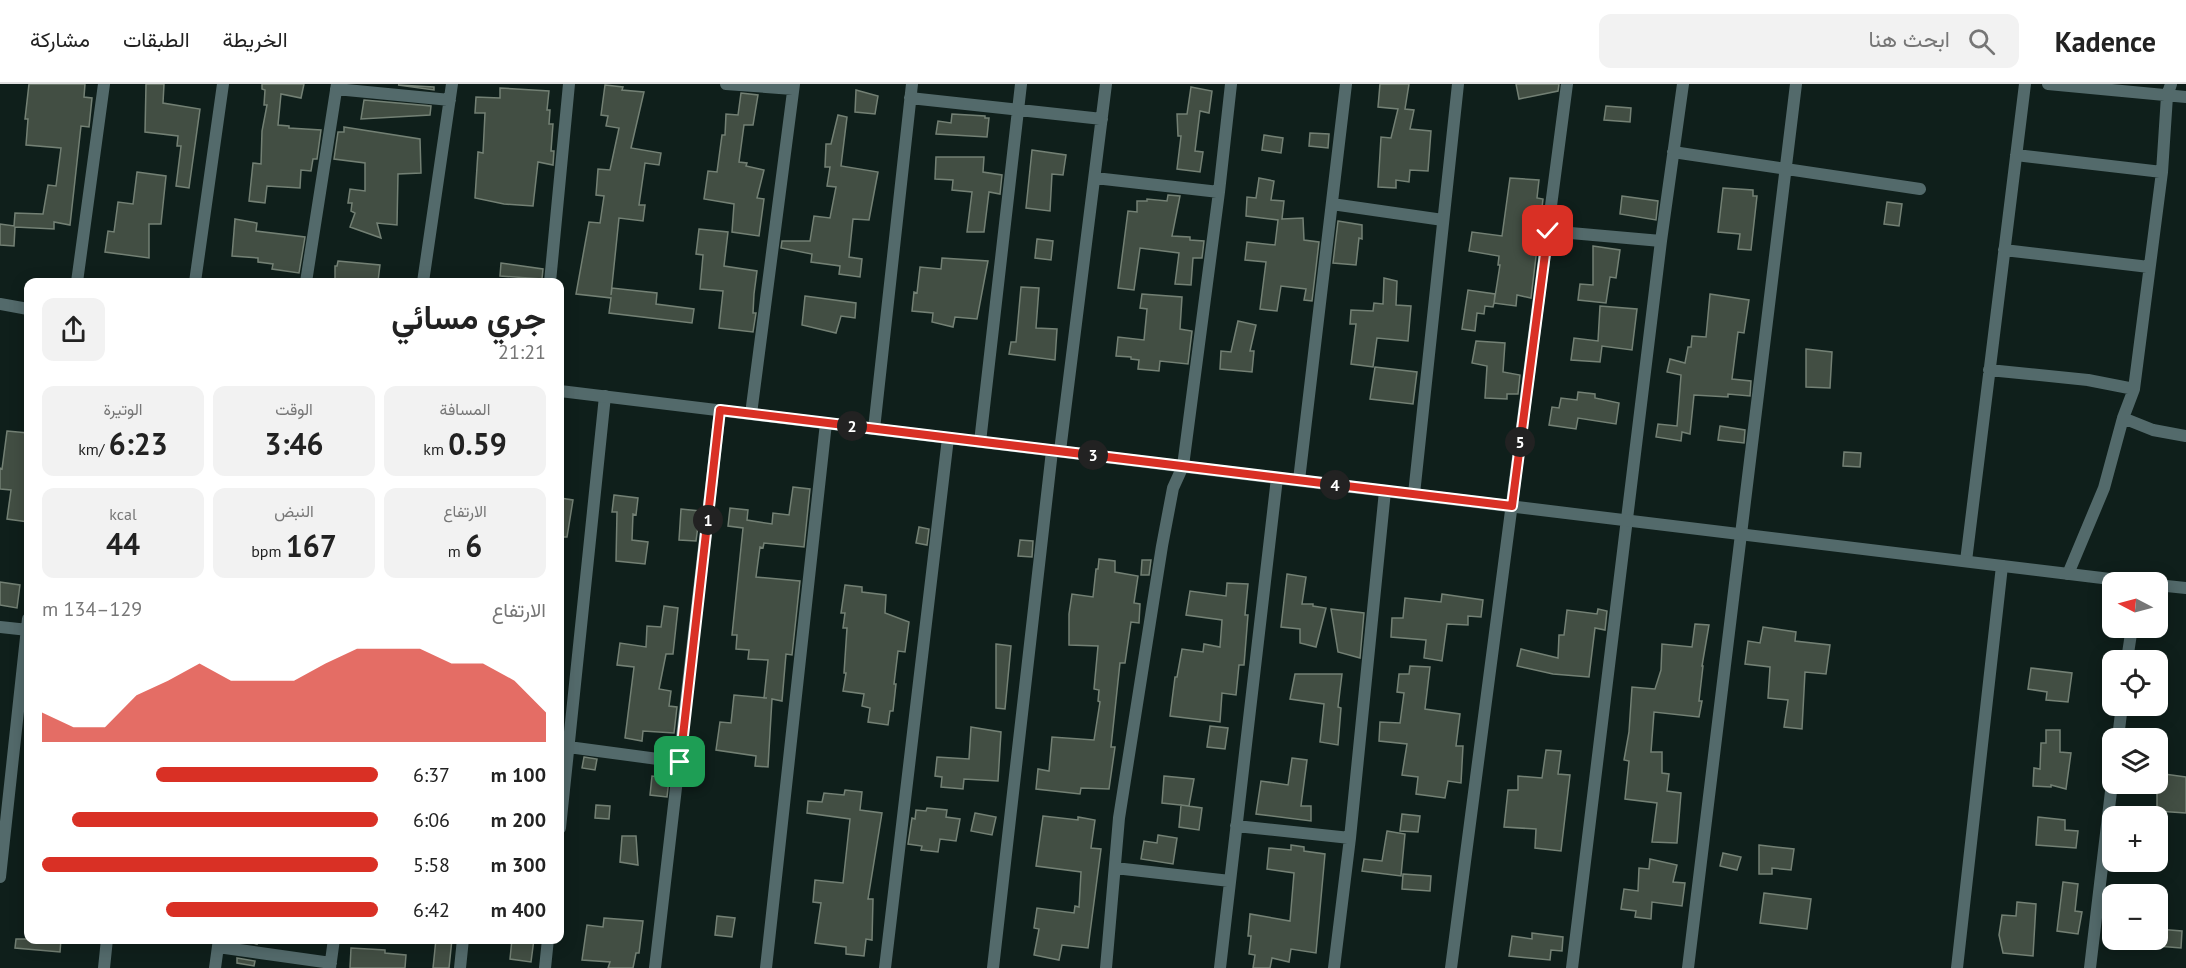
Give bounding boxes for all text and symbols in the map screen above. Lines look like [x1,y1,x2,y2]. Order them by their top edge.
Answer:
search box [1599,14,2019,68]
text: Kadence [2055,23,2156,60]
text: ابحث هنا [1869,25,1950,53]
icon: search [1965,25,1998,58]
text: مشاركة [30,26,90,53]
text: الطبقات [123,26,190,53]
text: الخريطة [223,26,288,53]
pin [1522,205,1573,256]
icon: check [1531,214,1564,247]
text: جري مسائي [391,295,546,338]
button: share [42,298,105,361]
text: 21:21 [498,339,546,365]
text: الوتيرة [103,399,143,419]
text: الوقت [275,399,313,419]
text: المسافة [440,399,490,419]
pin: 2 [837,411,867,441]
text: 2 [847,416,857,436]
text: 6:23 [109,424,168,463]
text: 3:46 [264,424,324,463]
text: 0.59 [448,424,507,463]
pin: 5 [1505,427,1535,457]
text: 5 [1515,432,1525,452]
text: /km [78,439,109,459]
text: km [423,439,448,459]
pin: 3 [1078,440,1108,470]
text: 3 [1088,445,1098,465]
pin: 4 [1320,470,1350,500]
text: 4 [1330,475,1340,495]
text: النبض [274,501,314,521]
text: الارتفاع [443,501,487,521]
text: kcal [109,504,137,524]
pin: 1 [693,505,723,535]
text: 1 [703,510,713,530]
text: 44 [106,524,140,563]
text: 167 [286,526,337,565]
text: 6 [465,526,482,565]
text: bpm [251,541,286,561]
text: m [448,541,465,561]
north arrow [2102,572,2168,638]
map controls [2102,572,2168,950]
text: 129–134 m [42,596,142,622]
text: الارتفاع [492,597,546,623]
button: locate [2102,650,2168,716]
button: layers [2102,728,2168,794]
pin [654,736,705,787]
icon: arrive [663,745,696,778]
text: 6:37 [413,762,450,788]
text: 100 m [491,762,546,788]
button: + [2102,806,2168,872]
text: 6:06 [413,807,450,833]
text: 200 m [491,807,546,833]
text: 5:58 [413,852,450,878]
text: 300 m [491,852,546,878]
button: − [2102,884,2168,950]
text: 6:42 [413,897,450,923]
text: 400 m [491,897,546,923]

